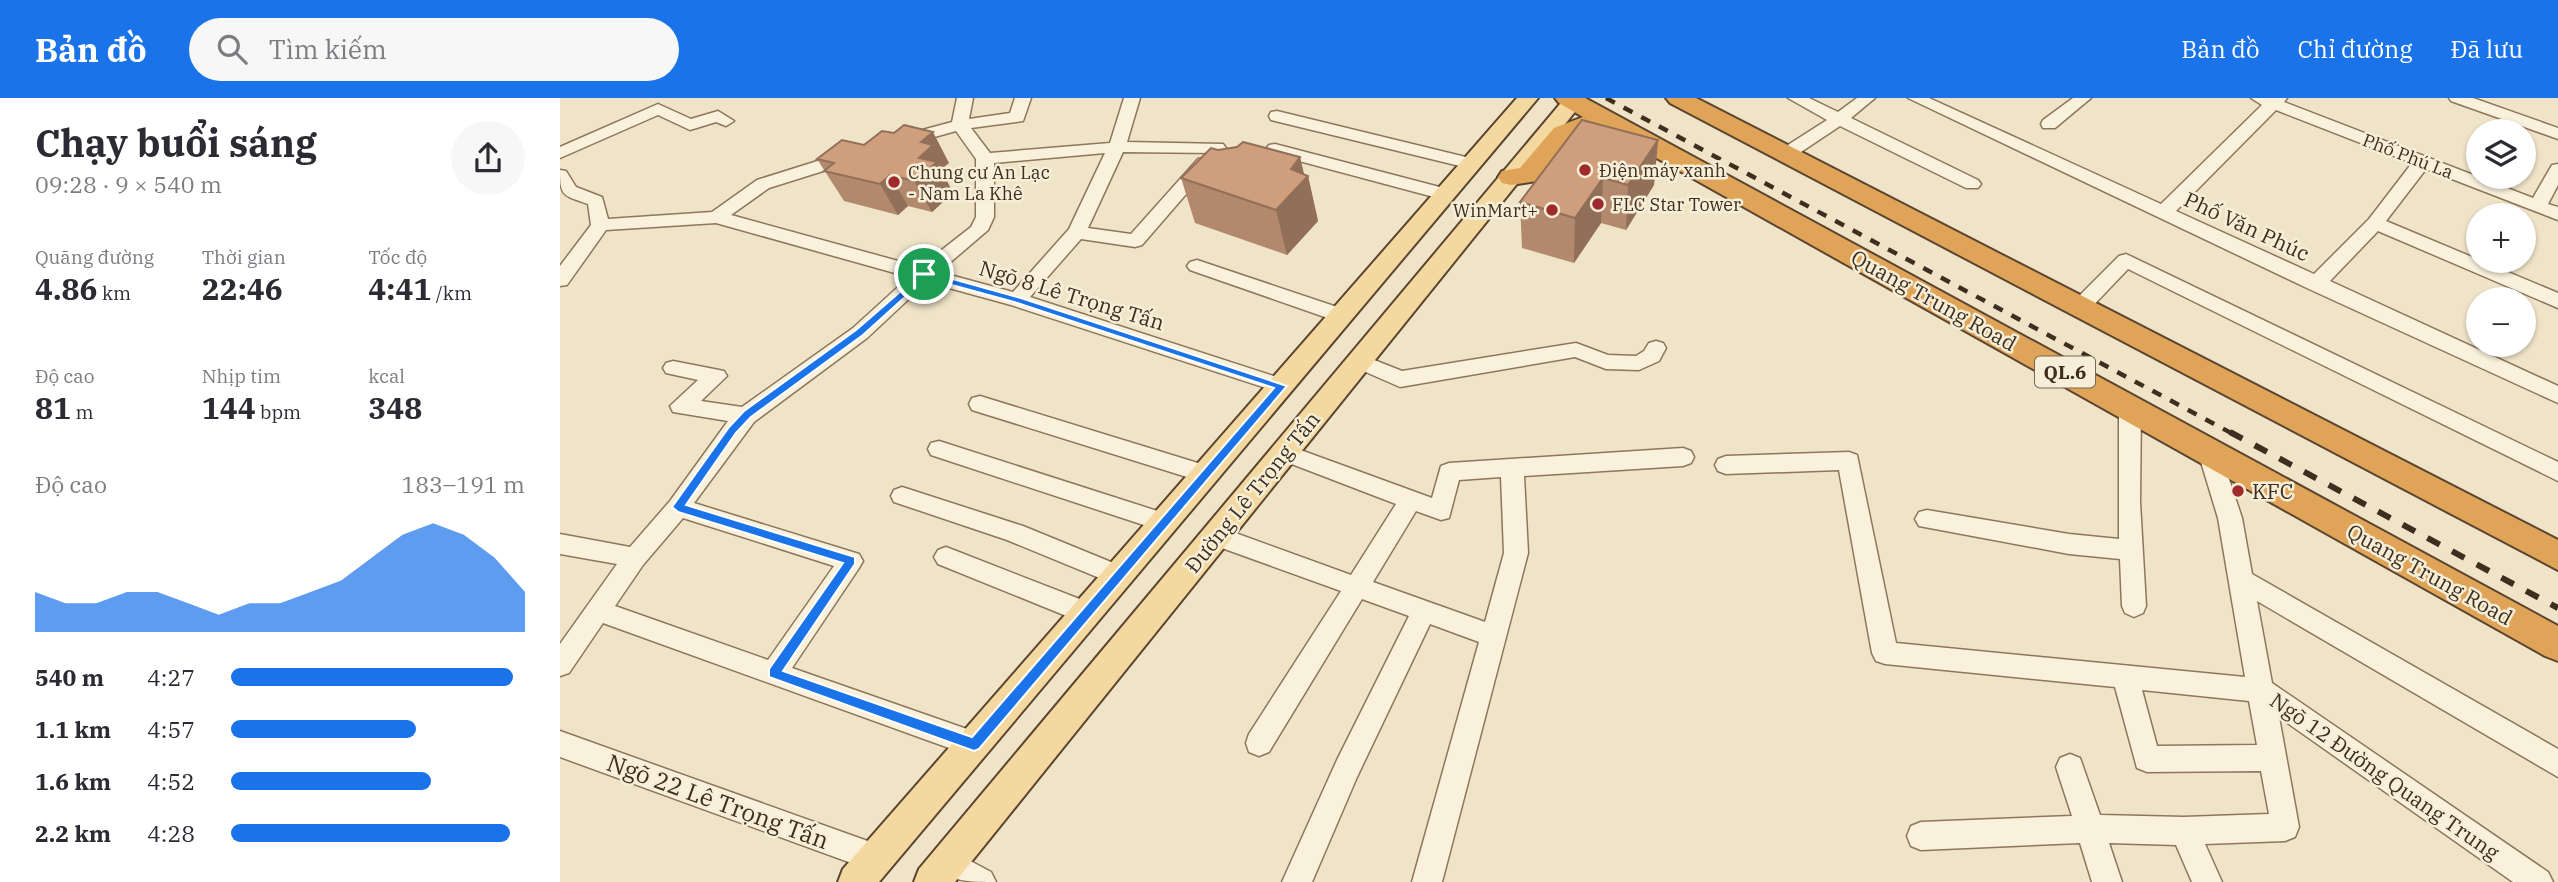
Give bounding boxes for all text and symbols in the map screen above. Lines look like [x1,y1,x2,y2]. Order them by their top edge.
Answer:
search box [189,18,679,81]
text: Bản đồ [35,28,147,71]
icon: search [213,30,251,68]
text: Tìm kiếm [269,32,387,66]
text: Bản đồ [2181,33,2259,65]
text: Chỉ đường [2297,33,2412,65]
text: Đã lưu [2450,33,2523,65]
text: Chạy buổi sáng [35,118,317,167]
map controls [2466,119,2536,357]
button: layers [2466,119,2536,189]
button: share [451,121,525,195]
street label: Phố Phú La [2359,128,2457,184]
place label: Điện máy xanh [1599,159,1726,182]
place label: Chung cư An Lạc - Nam La Khê [908,161,1050,205]
marker: Điện máy xanh [1577,162,1593,178]
text: 09:28 · 9 × 540 m [35,169,222,199]
marker: Chung cư An Lạc - Nam La Khê [886,174,902,190]
street label: Phố Văn Phúc [2180,185,2314,267]
place label: FLC Star Tower [1612,193,1741,216]
marker: FLC Star Tower [1590,196,1606,212]
place label: WinMart+ [1453,199,1538,222]
marker: WinMart+ [1544,202,1560,218]
button: + [2466,203,2536,273]
street label: Quang Trung Road [1846,243,2022,357]
pin [894,244,954,304]
text: Quãng đường [35,245,154,269]
text: Thời gian [202,245,286,269]
text: Tốc độ [368,245,427,269]
street label: Ngõ 8 Lê Trọng Tấn [976,254,1168,336]
icon: arrive [905,255,943,293]
text: 4.86 [35,269,97,308]
text: 22:46 [202,269,283,308]
text: 4:41 [368,269,431,308]
text: km [97,281,131,305]
text: /km [431,281,472,305]
button: − [2466,287,2536,357]
road number: QL.6 [2035,356,2095,388]
text: Độ cao [35,364,94,388]
text: Nhịp tim [202,364,281,388]
text: kcal [368,364,405,388]
text: 81 [35,388,71,427]
text: 144 [202,388,256,427]
text: 348 [368,388,422,427]
text: m [71,400,94,424]
text: bpm [256,400,301,424]
street label: Đường Lê Trọng Tấn [1178,405,1326,579]
text: Độ cao [35,469,107,499]
text: 183–191 m [401,469,525,499]
place label: KFC [2252,477,2293,505]
marker: KFC [2230,483,2246,499]
street label: Quang Trung Road [2342,517,2518,631]
text: 540 m [35,662,104,692]
text: 4:27 [147,662,195,692]
street label: Ngõ 12 Đường Quang Trung [2265,686,2506,866]
text: 1.1 km [35,714,111,744]
text: 4:57 [147,714,195,744]
street label: Ngõ 22 Lê Trọng Tấn [603,746,833,856]
text: 1.6 km [35,766,111,796]
text: 4:52 [147,766,195,796]
text: 2.2 km [35,818,111,848]
text: 4:28 [147,818,195,848]

